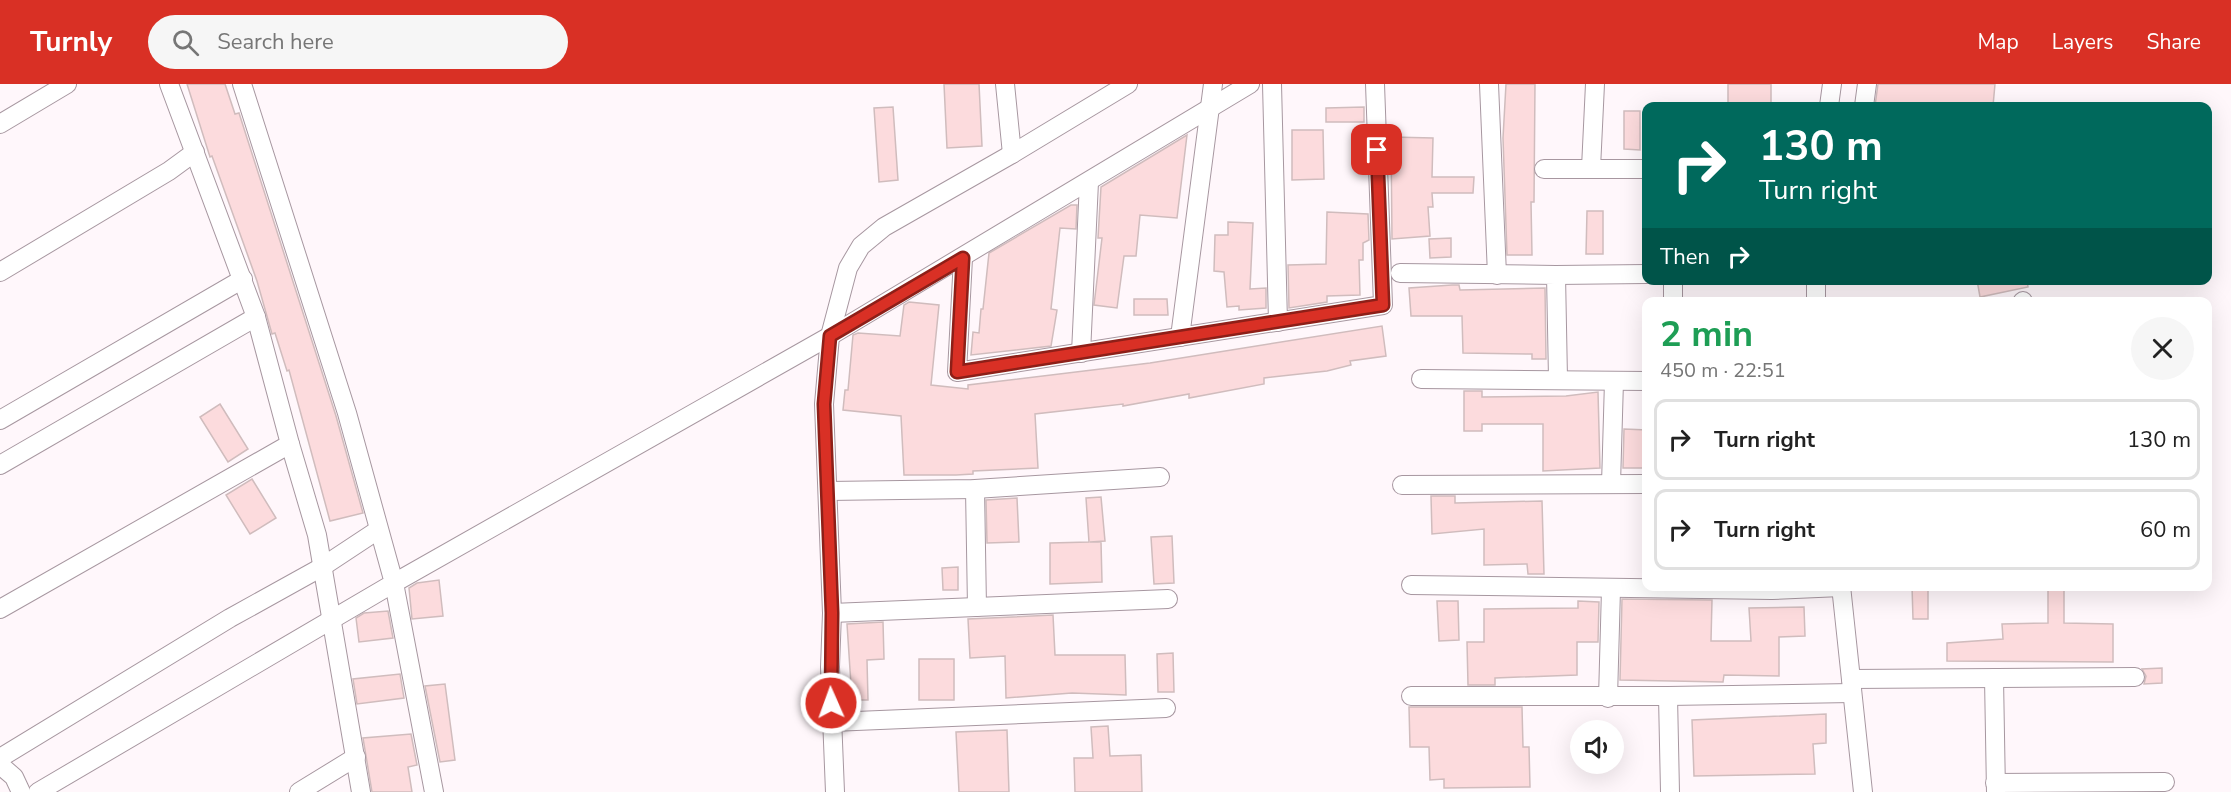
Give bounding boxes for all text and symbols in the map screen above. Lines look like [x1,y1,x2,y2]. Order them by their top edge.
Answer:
search box [148,15,568,69]
text: Turnly [30,23,112,61]
icon: search [169,26,202,59]
text: Search here [217,27,334,57]
text: Map [1977,28,2019,56]
text: Layers [2052,28,2113,56]
text: Share [2146,28,2201,56]
text: 130 m [1759,118,1883,175]
pin [1351,124,1402,175]
icon: right [1660,126,1738,204]
icon: arrive [1360,133,1393,166]
text: Turn right [1759,172,1877,209]
icon: right [1722,240,1755,273]
text: Then [1660,242,1710,272]
text: 2 min [1660,310,1753,359]
button: close [2131,317,2194,380]
text: 450 m · 22:51 [1660,357,1786,384]
icon: right [1663,423,1696,456]
text: Turn right [1714,425,1815,455]
text: 130 m [2127,425,2191,455]
icon: right [1663,513,1696,546]
text: Turn right [1714,515,1815,545]
text: 60 m [2140,515,2191,545]
position arrow [799,671,863,735]
map controls [1570,720,1624,774]
button: sound [1570,720,1624,774]

